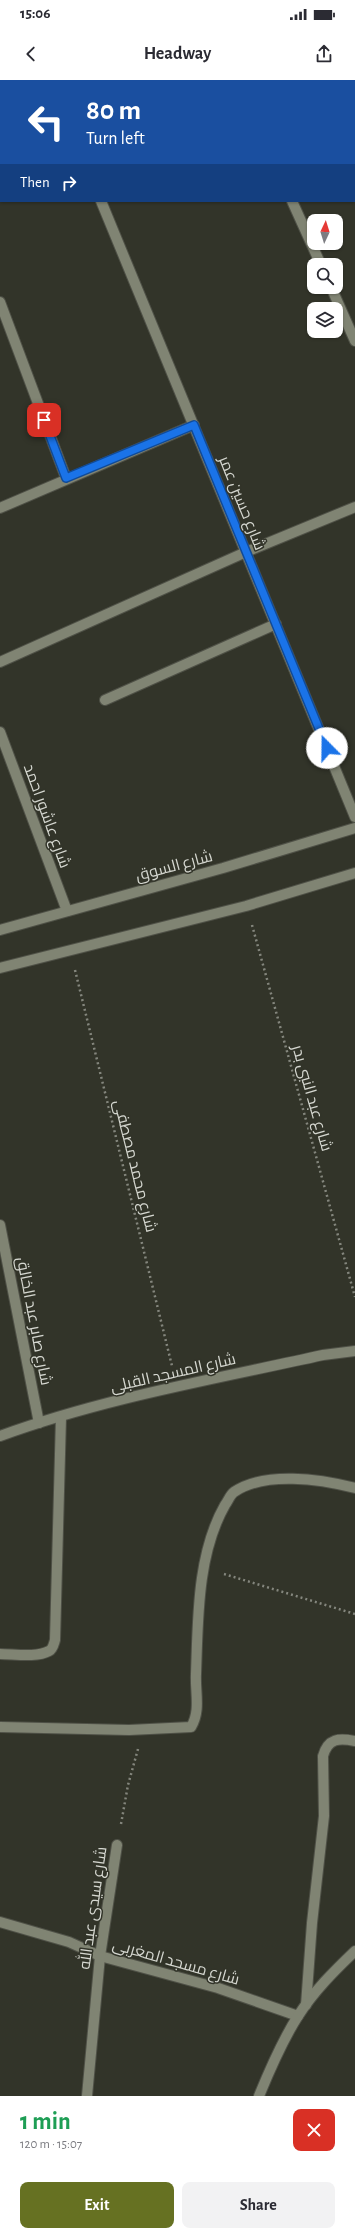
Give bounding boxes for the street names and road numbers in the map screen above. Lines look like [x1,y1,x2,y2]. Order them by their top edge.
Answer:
street label: شارع حسين عمر [213,452,269,553]
street label: شارع عاشور احمد [18,761,74,871]
street label: شارع السوق [133,847,215,887]
street label: شارع عبد النبى بدر [286,1042,336,1154]
street label: شارع محمد مصطفى [108,1098,160,1235]
street label: شارع صابر عبد الخالق [11,1255,55,1387]
street label: شارع المسجد القبلى [109,1350,238,1398]
street label: شارع سيدى عبد الله [74,1845,112,1971]
street label: شارع مسجد المغربى [110,1935,242,1991]

